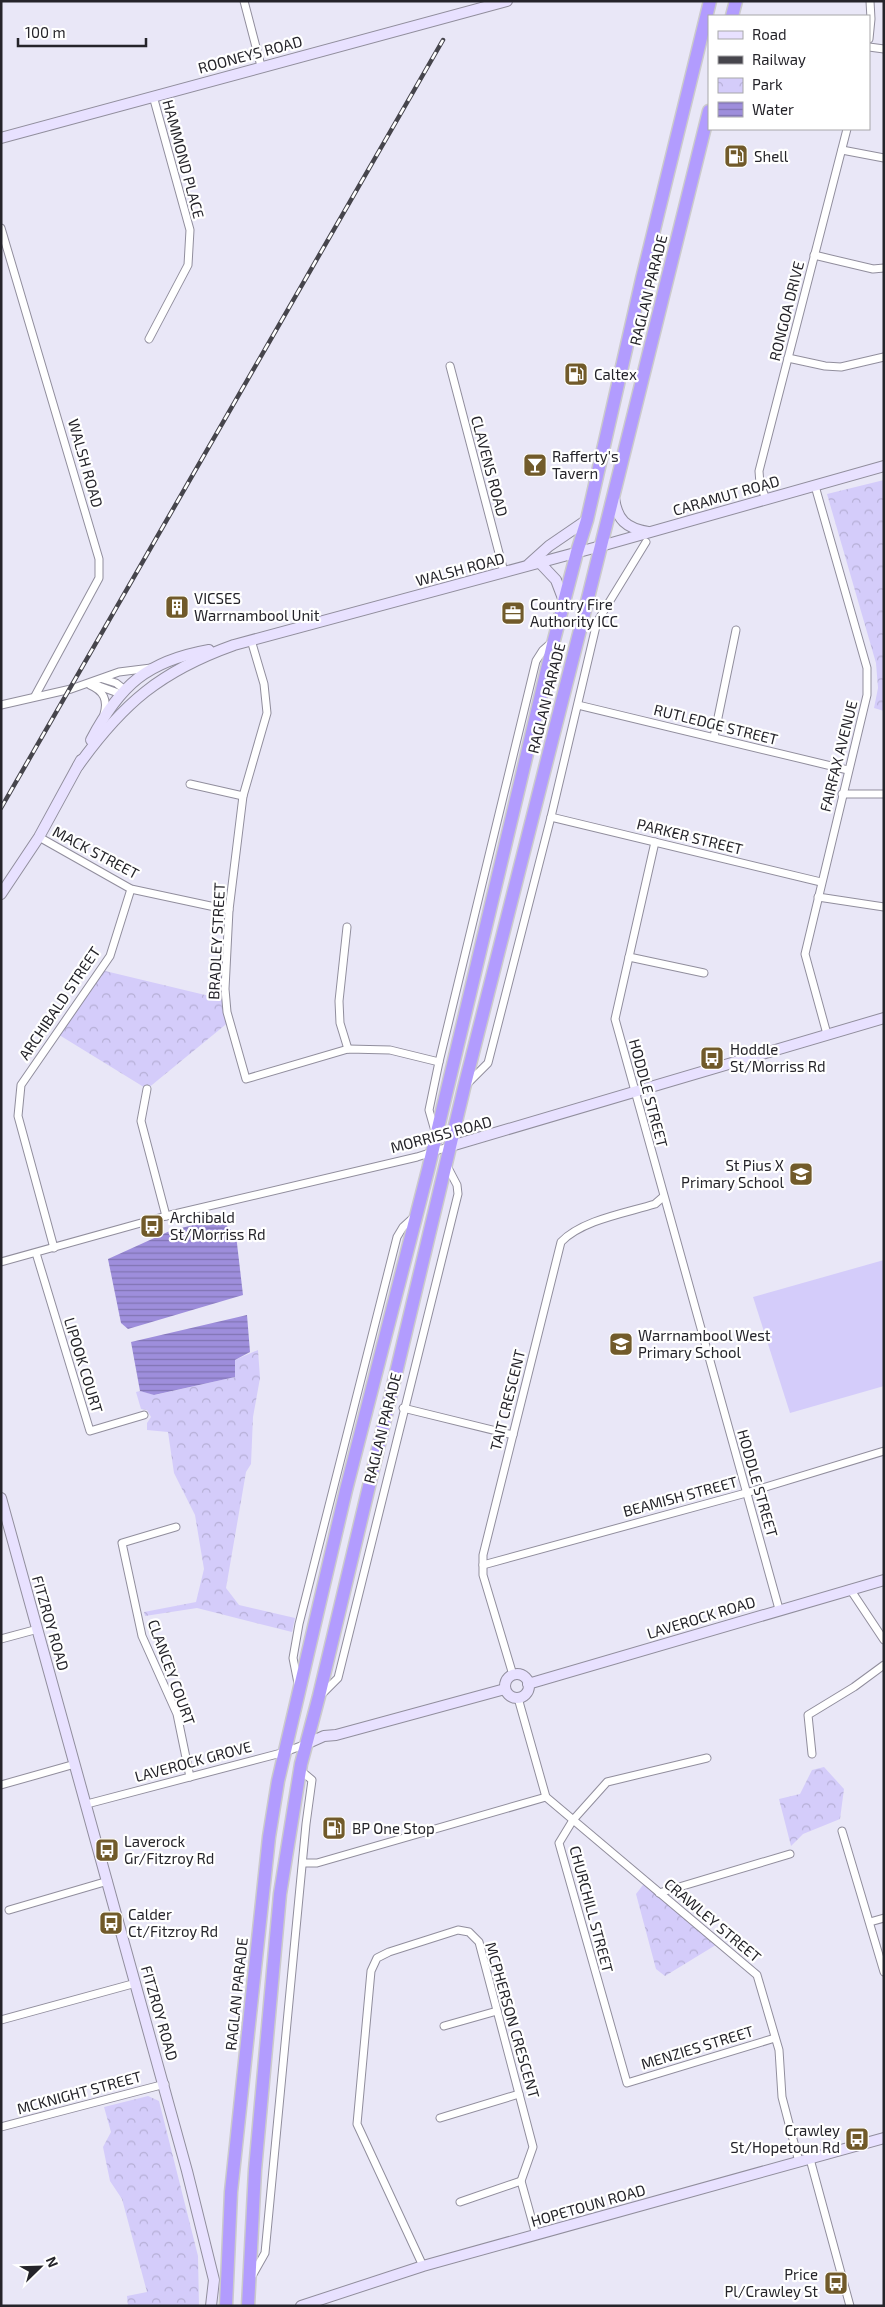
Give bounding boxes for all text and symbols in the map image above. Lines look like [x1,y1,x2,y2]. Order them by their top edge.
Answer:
scale bar [18,15,145,47]
legend [708,15,870,130]
text: 100 m [25,23,66,41]
text: Road [752,25,787,43]
street label: ROONEYS ROAD [196,31,304,77]
text: Railway [752,50,806,68]
text: Park [752,75,783,93]
street label: HAMMOND PLACE [159,98,209,220]
text: Water [752,100,794,118]
fuel station icon: Shell [723,143,749,169]
place label: Shell [754,147,789,165]
street label: RAGLAN PARADE [626,233,670,347]
street label: RONGOA DRIVE [765,259,807,363]
fuel station icon: Caltex [563,361,589,387]
place label: Caltex [594,365,637,383]
street label: CLAVENS ROAD [468,414,512,518]
street label: WALSH ROAD [65,417,107,509]
place label: Rafferty's Tavern [552,447,619,482]
bar icon: Rafferty's Tavern [522,452,548,478]
street label: CARAMUT ROAD [671,471,781,519]
street label: WALSH ROAD [414,548,506,589]
place label: VICSES Warrnambool Unit [194,589,320,624]
building icon: VICSES Warrnambool Unit [164,594,190,620]
place label: Country Fire Authority ICC [530,595,619,630]
office icon: Country Fire Authority ICC [500,600,526,626]
street label: RAGLAN PARADE [524,641,568,755]
street label: FAIRFAX AVENUE [815,699,861,813]
street label: RUTLEDGE STREET [652,700,780,748]
street label: PARKER STREET [635,814,745,858]
street label: MACK STREET [50,822,142,882]
street label: BRADLEY STREET [204,882,228,1000]
street label: ARCHIBALD STREET [14,943,104,1063]
street label: HODDLE STREET [626,1037,672,1149]
place label: Hoddle St/Morriss Rd [730,1040,826,1075]
bus stop icon: Hoddle St/Morriss Rd [699,1045,725,1071]
street label: MORRISS ROAD [388,1112,494,1156]
place label: St Pius X Primary School [681,1156,785,1191]
school or university icon: St Pius X Primary School [788,1161,814,1187]
place label: Archibald St/Morriss Rd [170,1208,266,1243]
bus stop icon: Archibald St/Morriss Rd [139,1213,165,1239]
street label: LIPOOK COURT [61,1315,107,1415]
place label: Warrnambool West Primary School [638,1326,771,1361]
school or university icon: Warrnambool West Primary School [608,1331,634,1357]
street label: TAIT CRESCENT [486,1347,528,1452]
street label: RAGLAN PARADE [360,1371,404,1485]
street label: HODDLE STREET [734,1427,782,1539]
street label: BEAMISH STREET [621,1472,740,1520]
street label: FITZROY ROAD [29,1573,73,1673]
street label: LAVEROCK ROAD [645,1592,757,1642]
street label: CLANCEY COURT [145,1617,200,1727]
street label: LAVEROCK GROVE [133,1737,253,1785]
fuel station icon: BP One Stop [321,1815,347,1841]
place label: BP One Stop [352,1819,435,1837]
place label: Laverock Gr/Fitzroy Rd [124,1832,214,1867]
bus stop icon: Laverock Gr/Fitzroy Rd [94,1837,120,1863]
street label: CHURCHILL STREET [566,1844,618,1975]
street label: CRAWLEY STREET [661,1874,765,1966]
place label: Calder Ct/Fitzroy Rd [128,1905,218,1940]
bus stop icon: Calder Ct/Fitzroy Rd [98,1910,124,1936]
street label: RAGLAN PARADE [221,1937,251,2051]
street label: MCPHERSON CRESCENT [482,1940,544,2100]
street label: FITZROY ROAD [138,1963,182,2063]
street label: MENZIES STREET [639,2021,756,2073]
street label: MCKNIGHT STREET [15,2067,143,2117]
place label: Crawley St/Hopetoun Rd [730,2121,840,2156]
bus stop icon: Crawley St/Hopetoun Rd [844,2126,870,2152]
street label: HOPETOUN ROAD [529,2180,647,2230]
north arrow [15,2242,65,2292]
text: N [43,2254,62,2270]
place label: Price Pl/Crawley St [725,2265,818,2300]
bus stop icon: Price Pl/Crawley St [823,2270,849,2296]

